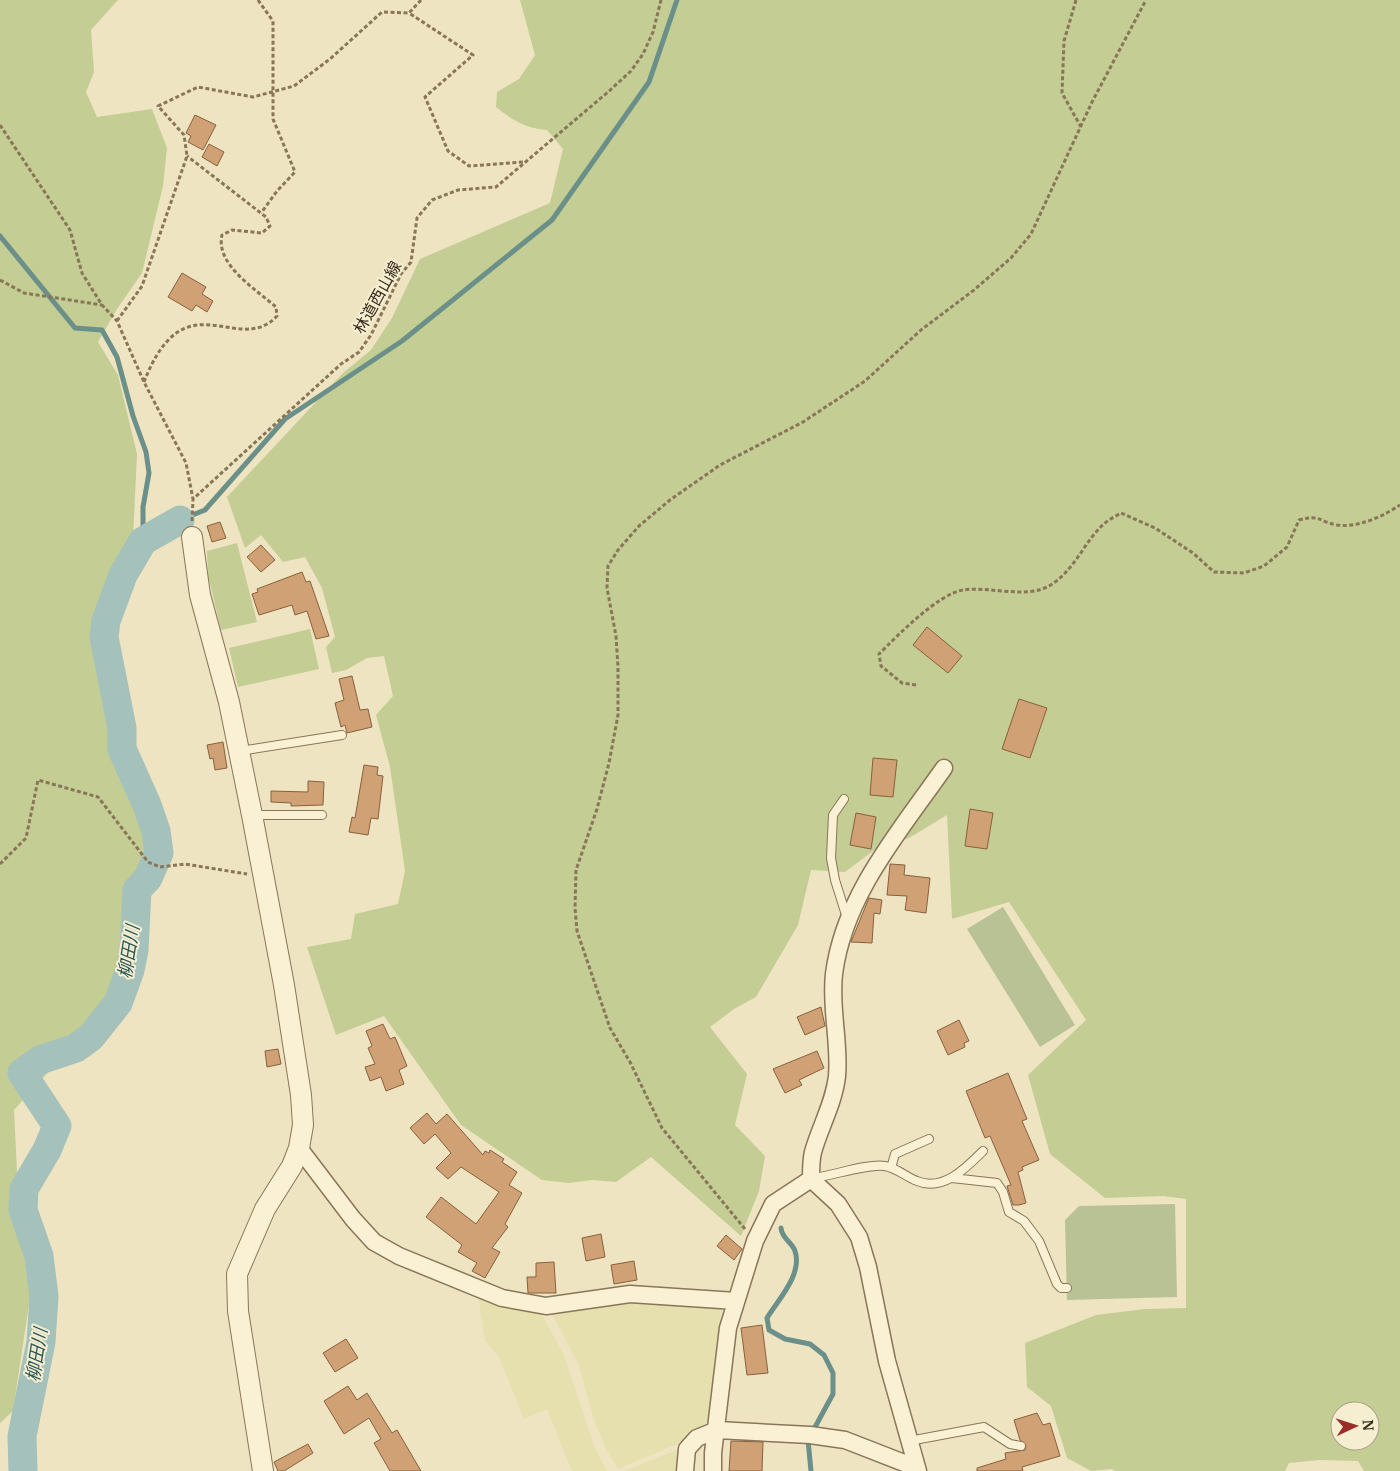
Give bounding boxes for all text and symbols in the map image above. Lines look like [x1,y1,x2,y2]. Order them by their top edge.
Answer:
street label: 林道西山線 [349,257,405,337]
water label: 柳田川 [113,921,144,980]
water label: 柳田川 [21,1324,52,1383]
north arrow [1330,1401,1380,1451]
text: N [1359,1419,1377,1431]

